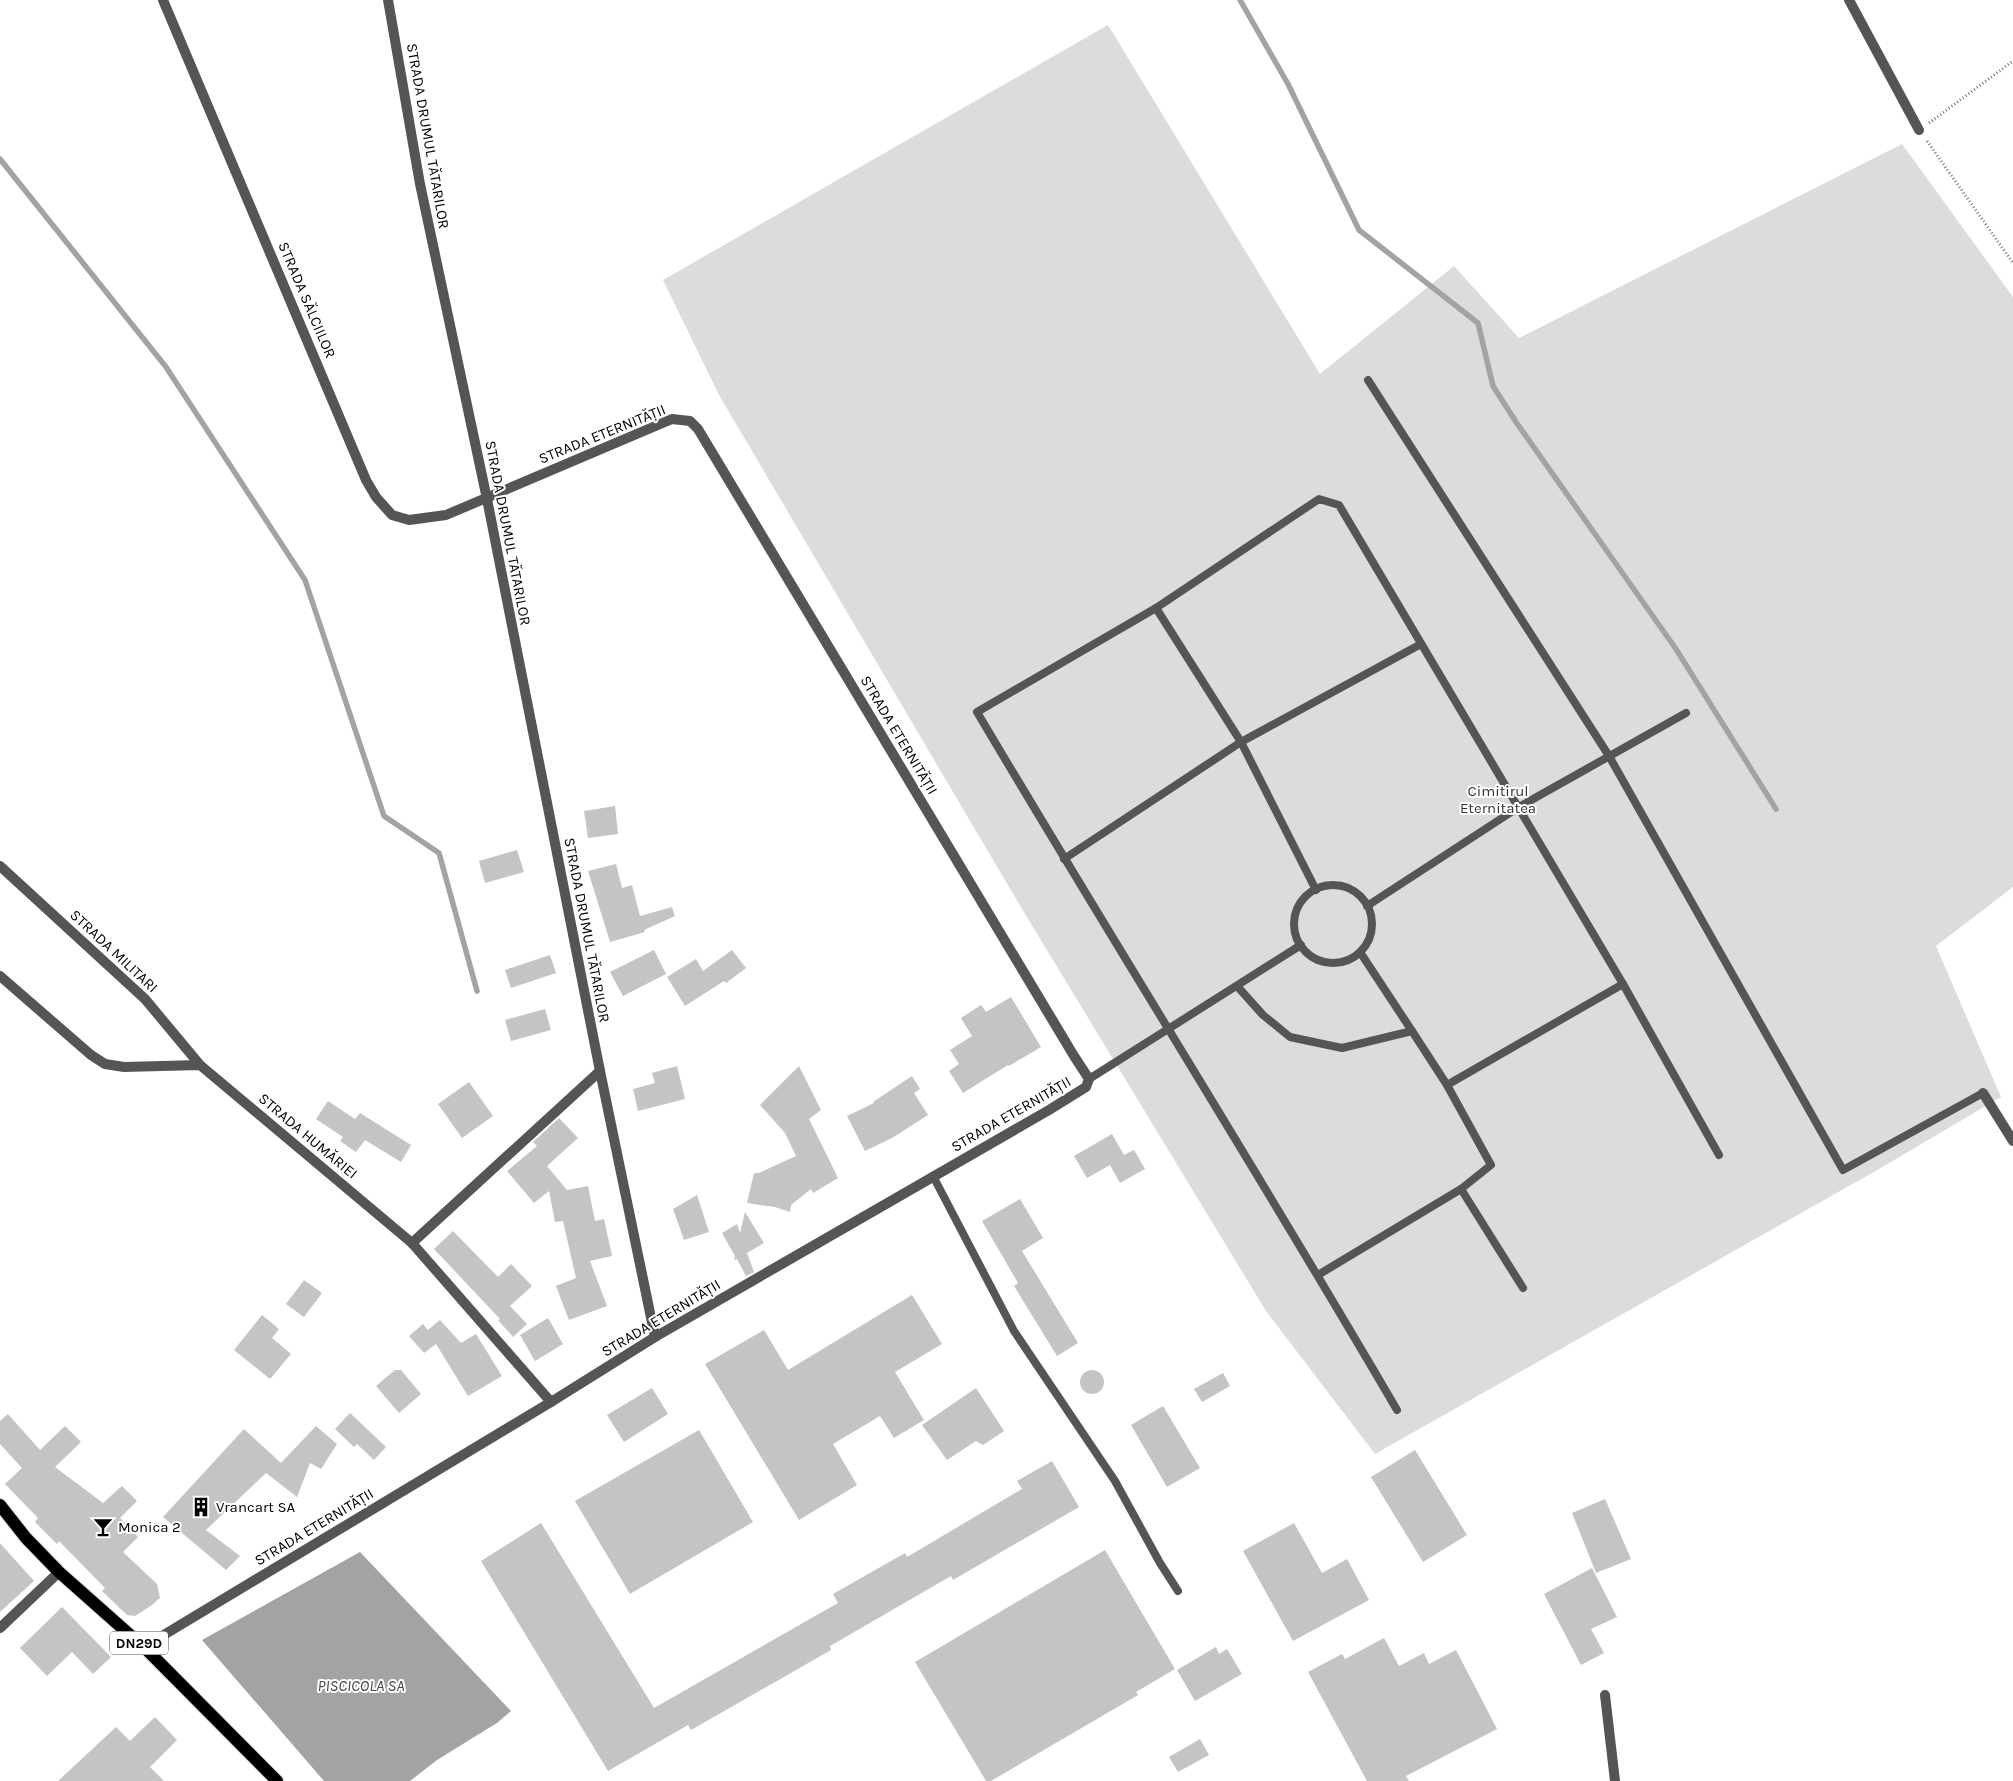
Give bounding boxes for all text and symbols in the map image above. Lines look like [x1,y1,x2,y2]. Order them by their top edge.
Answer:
street label: STRADA DRUMUL TĂTARILOR [403,42,453,230]
street label: STRADA SĂLCIILOR [274,239,340,361]
street label: STRADA ETERNITĂȚII [536,400,668,468]
street label: STRADA DRUMUL TĂTARILOR [481,439,535,627]
street label: STRADA ETERNITĂȚII [856,672,942,798]
park label: Cimitirul Eternitatea [1460,782,1536,817]
street label: STRADA DRUMUL TĂTARILOR [560,836,614,1024]
street label: STRADA MILITARI [66,906,162,996]
street label: STRADA ETERNITĂȚII [948,1072,1074,1156]
street label: STRADA HUMĂRIEI [255,1089,361,1183]
street label: STRADA ETERNITĂȚII [598,1275,724,1361]
street label: STRADA ETERNITĂȚII [251,1484,377,1570]
building icon: Vrancart SA [190,1496,212,1518]
place label: Vrancart SA [216,1498,296,1516]
bar icon: Monica 2 [92,1516,114,1538]
place label: Monica 2 [118,1518,181,1536]
road number: DN29D [110,1632,168,1655]
water label: PISCICOLA SA [317,1676,405,1695]

